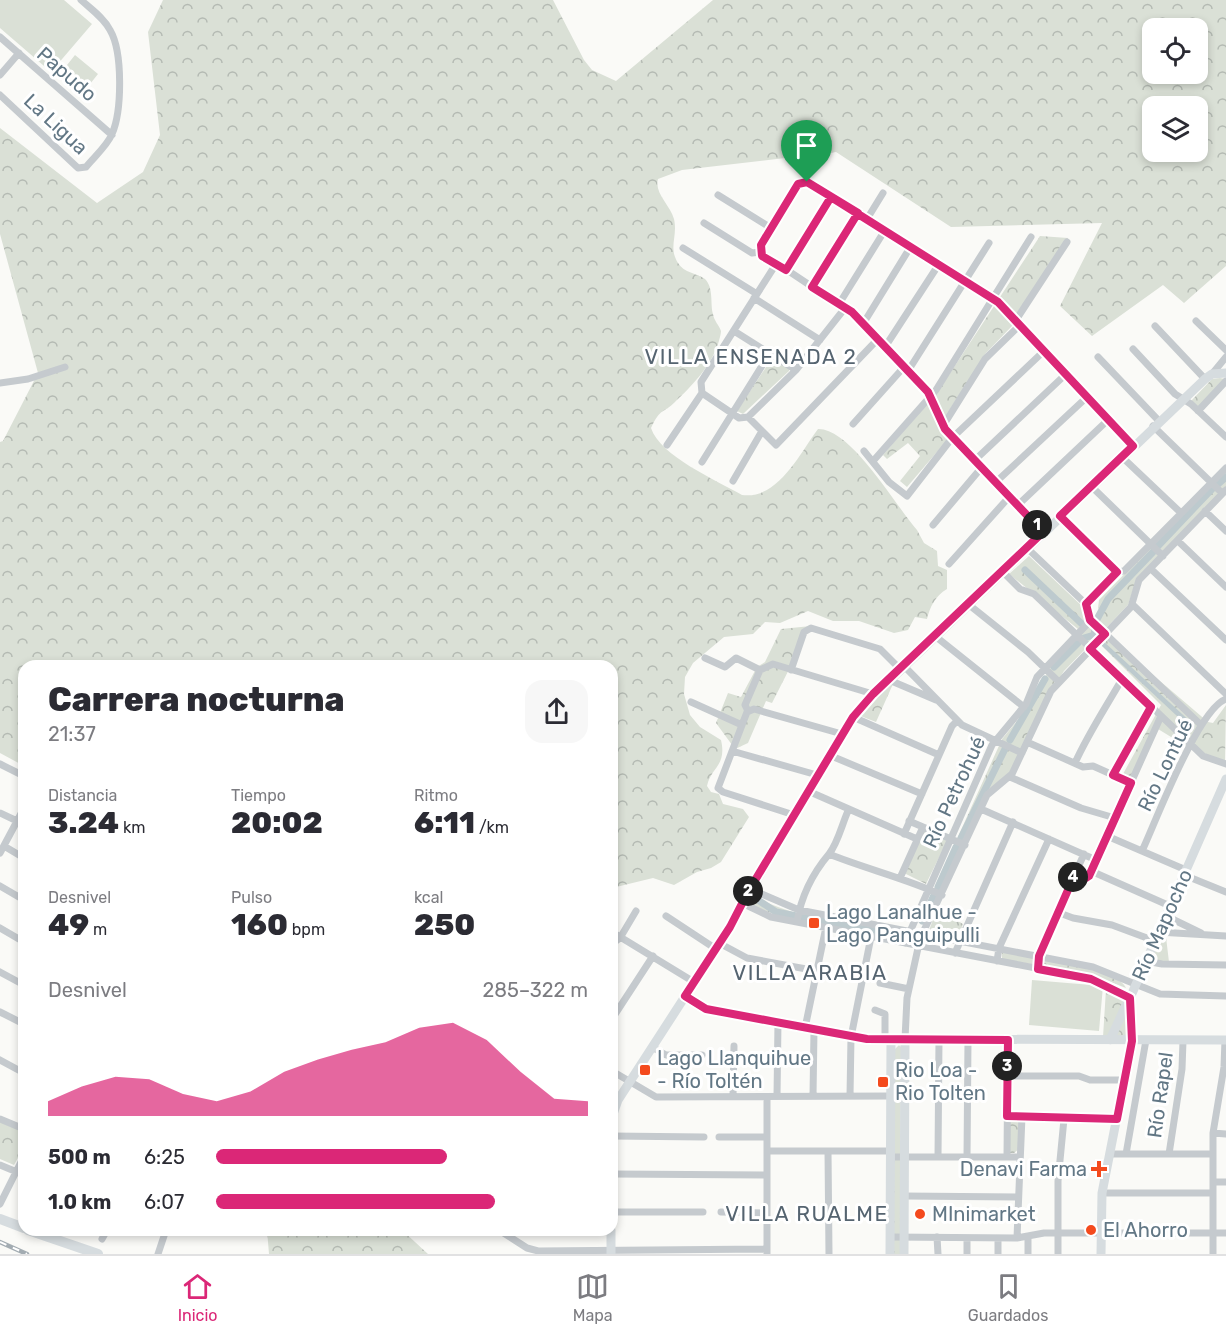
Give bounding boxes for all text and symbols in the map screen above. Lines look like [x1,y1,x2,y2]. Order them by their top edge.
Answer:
map controls [1142,18,1208,162]
button: locate [1142,18,1208,84]
street label: Papudo [32,42,102,106]
street label: La Ligua [19,89,93,159]
button: layers [1142,96,1208,162]
pin [781,120,832,182]
icon: arrive [790,129,823,162]
district label: VILLA ENSENADA 2 [645,344,857,369]
pin: 1 [1022,510,1052,540]
text: 1 [1033,515,1041,534]
text: Carrera nocturna [48,680,344,719]
button: share [525,680,588,743]
street label: Río Lontué [1132,715,1198,815]
text: 21:37 [48,722,96,746]
street label: Río Petrohué [918,732,990,852]
text: Distancia [48,786,117,805]
text: Tiempo [231,786,286,805]
text: Ritmo [414,786,458,805]
text: 3.24 [48,805,119,841]
text: 20:02 [231,805,323,841]
text: 6:11 [414,805,475,841]
text: km [119,818,145,837]
text: /km [475,818,509,837]
pin: 4 [1058,862,1088,892]
street label: Río Mapocho [1127,866,1197,984]
text: 4 [1068,867,1078,886]
pin: 2 [733,876,763,906]
text: 2 [743,881,753,900]
text: Desnivel [48,888,111,907]
text: Pulso [231,888,272,907]
text: kcal [414,888,443,907]
place label: Lago Lanalhue - Lago Panguipulli [826,900,980,947]
text: 49 [48,907,89,943]
text: 160 [231,907,288,943]
text: 250 [414,907,475,943]
marker: Lago Lanalhue - Lago Panguipulli [807,916,821,930]
text: m [89,920,107,939]
text: bpm [288,920,325,939]
district label: VILLA ARABIA [733,960,887,985]
text: Desnivel [48,978,127,1002]
text: 285–322 m [482,978,588,1002]
place label: Lago Llanquihue - Río Toltén [657,1046,811,1093]
pin: 3 [992,1051,1022,1081]
street label: Río Rapel [1142,1051,1178,1139]
text: 3 [1002,1056,1012,1075]
place label: Rio Loa - Rio Tolten [895,1058,986,1105]
marker: Lago Llanquihue - Río Toltén [638,1063,652,1077]
marker: Rio Loa - Rio Tolten [876,1075,890,1089]
text: 500 m [48,1145,111,1169]
text: 6:25 [144,1145,185,1169]
place label: Denavi Farma [960,1157,1087,1181]
marker: Denavi Farma [1092,1162,1106,1176]
text: 1.0 km [48,1190,111,1214]
text: 6:07 [144,1190,184,1214]
district label: VILLA RUALME [725,1201,889,1226]
place label: MInimarket [932,1202,1036,1226]
marker: MInimarket [913,1207,927,1221]
place label: El Ahorro [1103,1218,1188,1242]
marker: El Ahorro [1084,1223,1098,1237]
tab: Inicio [178,1270,217,1325]
tab: Mapa [573,1270,613,1325]
tab: Guardados [968,1270,1048,1325]

